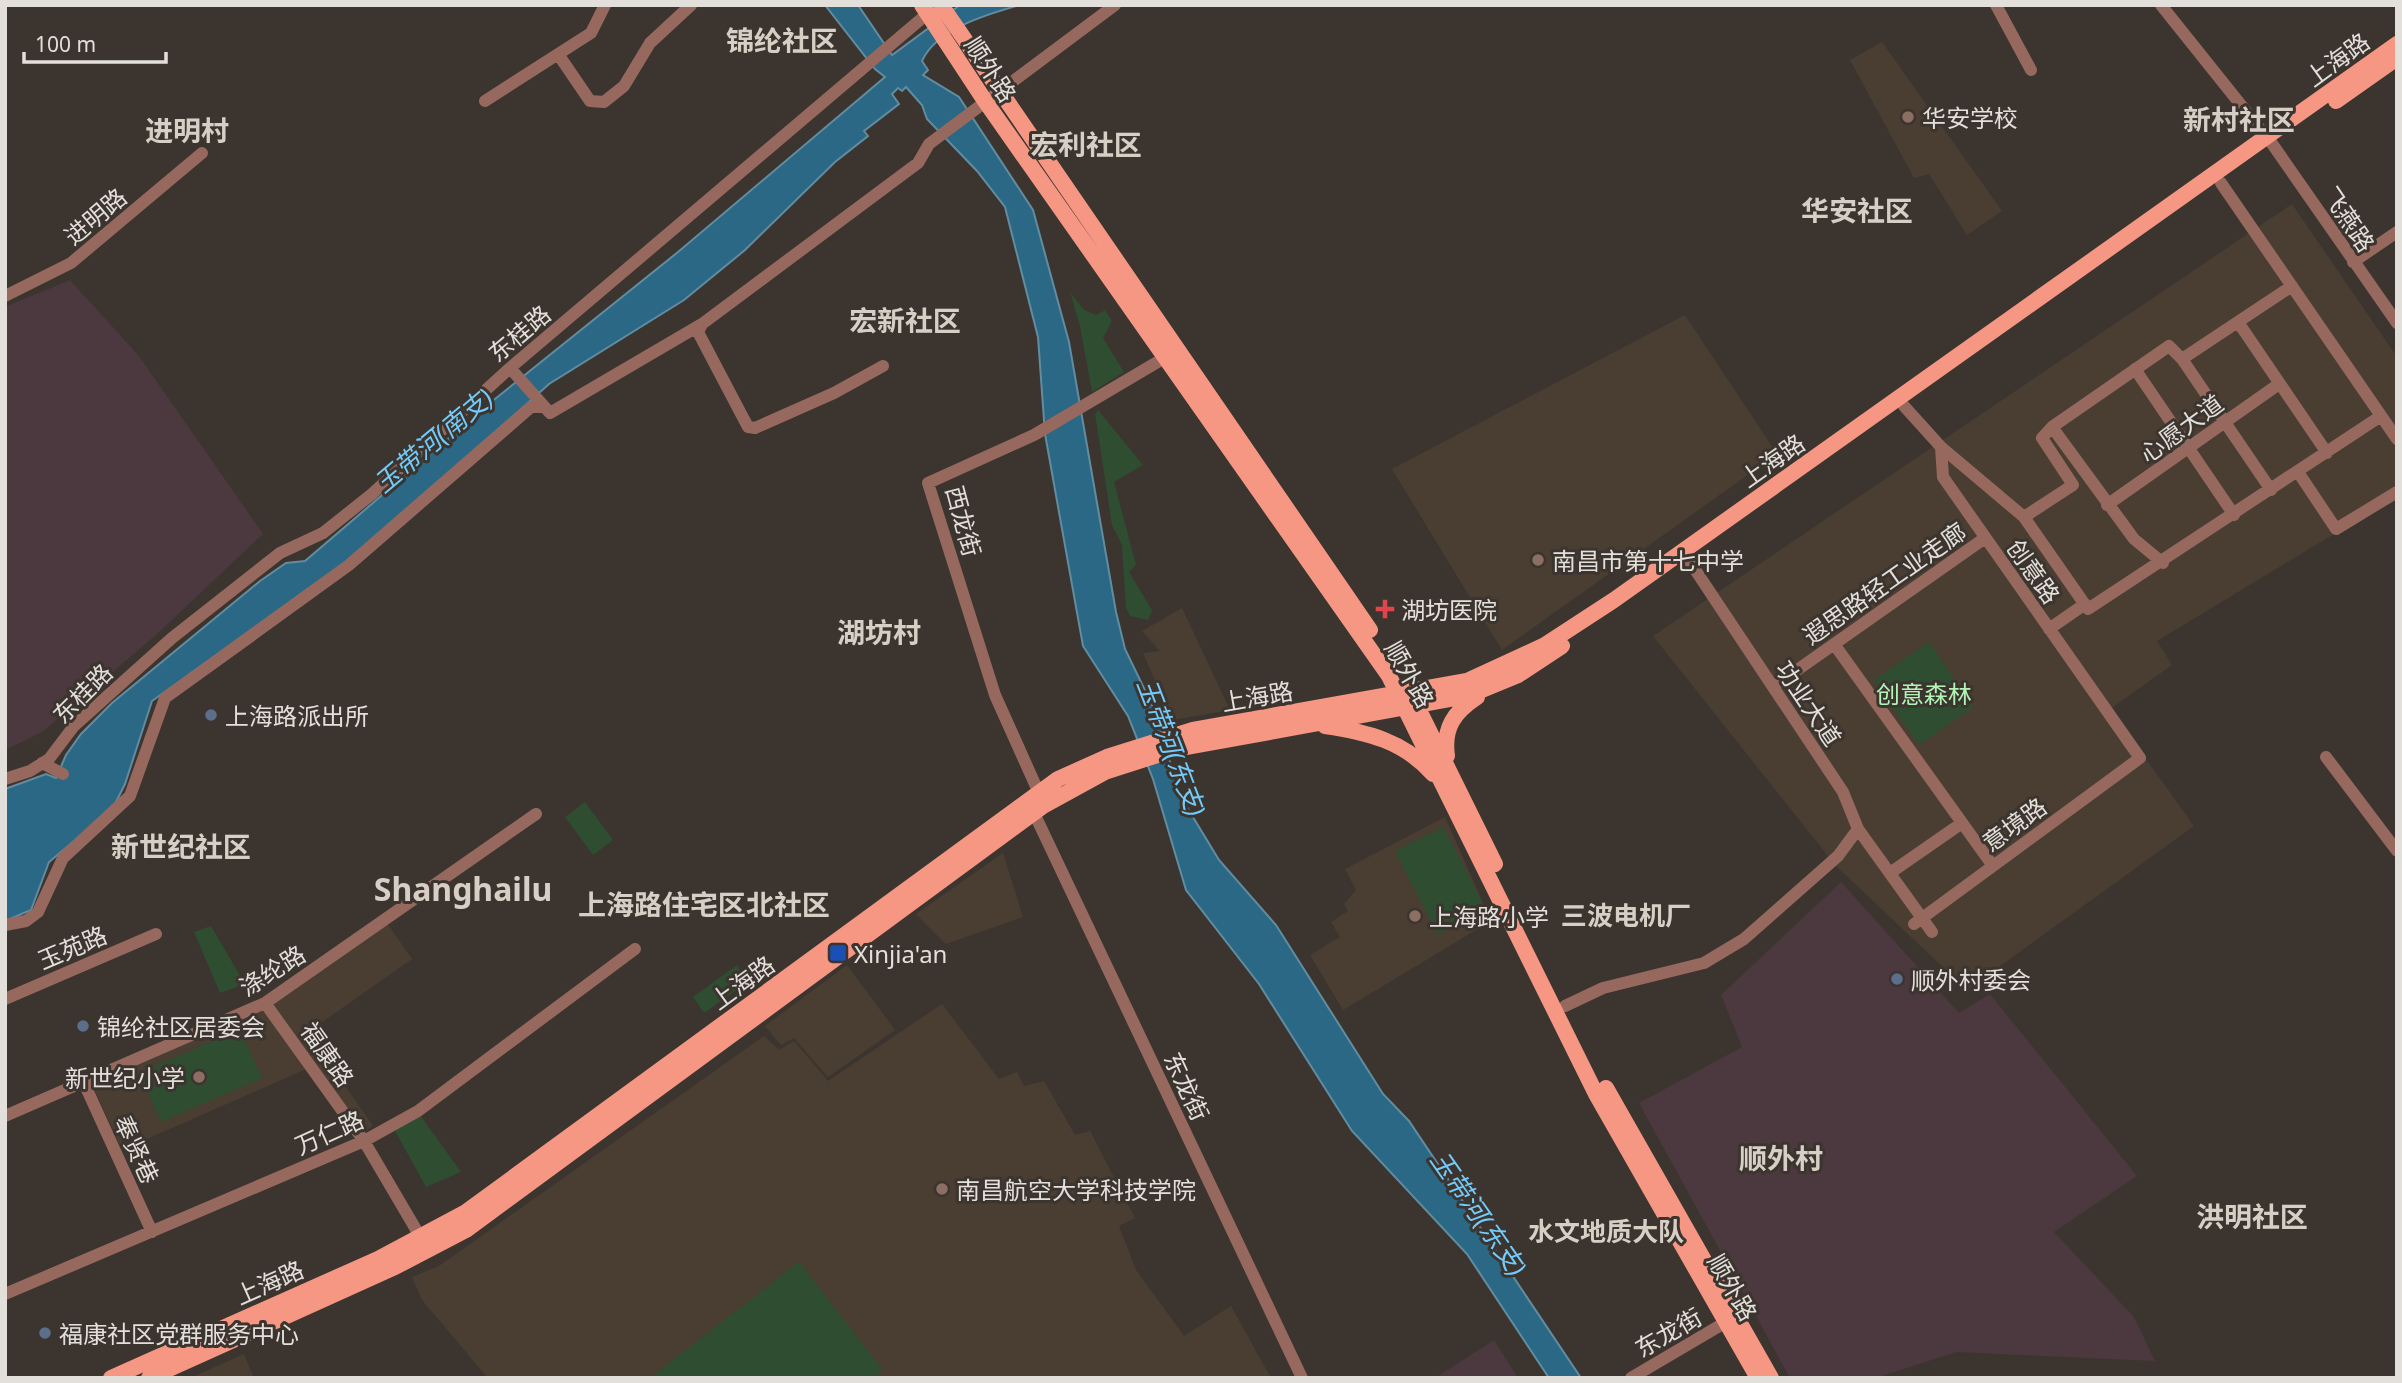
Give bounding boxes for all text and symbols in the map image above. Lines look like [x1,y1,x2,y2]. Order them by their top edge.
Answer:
scale bar [24,21,166,65]
district label: 锦纶社区 [726,21,838,59]
street label: 上海路 [2298,24,2376,94]
text: 100 m [35,30,96,58]
street label: 顺外路 [958,30,1024,108]
district label: 新村社区 [2183,100,2295,138]
place label: 华安学校 [1922,101,2018,134]
marker: 华安学校 [1900,109,1916,125]
district label: 进明村 [145,111,229,149]
district label: 宏利社区 [1030,125,1142,163]
street label: 进明路 [57,180,133,252]
street label: 飞燕路 [2315,180,2383,258]
district label: 华安社区 [1801,191,1913,229]
street label: 东桂路 [481,297,557,369]
district label: 宏新社区 [849,301,961,339]
water label: 玉带河(南支) [366,380,500,500]
street label: 心愿大道 [2132,386,2230,470]
street label: 上海路 [1733,426,1811,494]
street label: 西龙街 [939,482,989,560]
street label: 遐思路轻工业走廊 [1796,514,1972,652]
street label: 创意路 [2000,532,2068,610]
place label: 南昌市第十七中学 [1552,544,1744,577]
marker: 南昌市第十七中学 [1530,552,1546,568]
place label: 湖坊医院 [1401,593,1497,626]
marker: 湖坊医院 [1375,599,1395,619]
district label: 湖坊村 [837,613,921,651]
street label: 顺外路 [1378,635,1442,713]
street label: 功业大道 [1768,654,1850,752]
street label: 东桂路 [45,656,119,730]
water label: 玉带河(东支) [1129,673,1215,821]
street label: 上海路 [1219,673,1295,719]
park label: 创意森林 [1876,677,1972,710]
place label: 上海路派出所 [225,699,369,732]
marker: 上海路派出所 [203,707,219,723]
street label: 意境路 [1975,789,2053,859]
district label: 新世纪社区 [111,827,251,865]
district label: Shanghailu [374,867,552,910]
district label: 上海路住宅区北社区 [578,885,830,923]
district label: 三波电机厂 [1561,897,1691,933]
place label: 上海路小学 [1429,900,1549,933]
marker: 上海路小学 [1407,908,1423,924]
street label: 玉苑路 [32,918,112,976]
street label: 涤纶路 [233,937,311,1003]
place label: Xinjia'an [854,937,947,970]
marker: Xinjia'an [828,943,848,963]
street label: 上海路 [703,947,781,1017]
place label: 顺外村委会 [1911,963,2031,996]
marker: 顺外村委会 [1889,971,1905,987]
place label: 锦纶社区居委会 [97,1010,265,1043]
street label: 福康路 [294,1015,362,1093]
marker: 锦纶社区居委会 [75,1018,91,1034]
street label: 东龙街 [1157,1046,1217,1126]
place label: 新世纪小学 [65,1061,185,1094]
marker: 新世纪小学 [191,1069,207,1085]
street label: 万仁路 [289,1102,369,1162]
street label: 奉贤巷 [107,1109,167,1189]
district label: 顺外村 [1739,1139,1823,1177]
water label: 玉带河(东支) [1423,1143,1535,1283]
place label: 南昌航空大学科技学院 [956,1173,1196,1206]
marker: 南昌航空大学科技学院 [934,1181,950,1197]
district label: 洪明社区 [2196,1197,2308,1235]
district label: 水文地质大队 [1528,1213,1684,1249]
street label: 顺外路 [1701,1248,1765,1326]
street label: 上海路 [229,1252,309,1312]
street label: 东龙街 [1629,1300,1707,1364]
place label: 福康社区党群服务中心 [59,1317,299,1350]
marker: 福康社区党群服务中心 [37,1325,53,1341]

